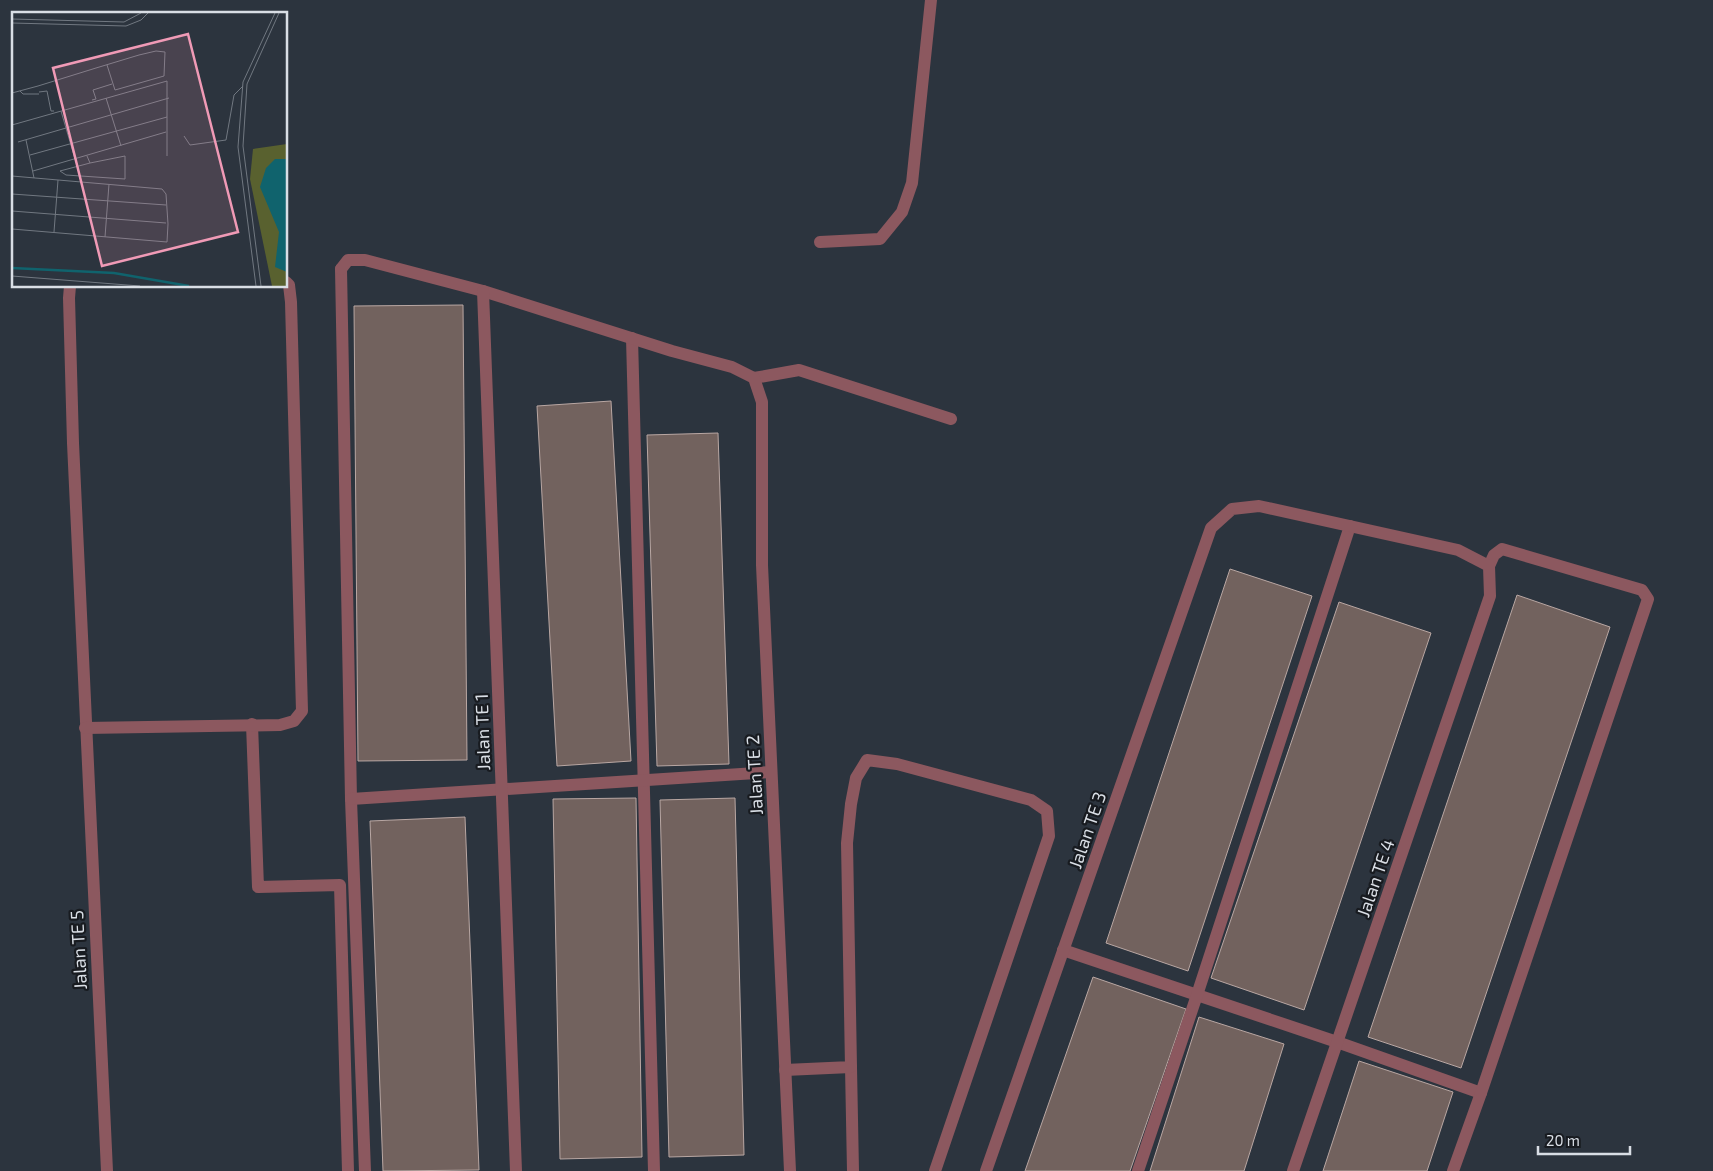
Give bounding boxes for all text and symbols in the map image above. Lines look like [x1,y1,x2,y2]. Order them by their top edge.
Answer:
inset map [12,12,288,288]
street label: Jalan TE 1 [470,693,494,771]
street label: Jalan TE 2 [741,734,767,816]
street label: Jalan TE 3 [1064,789,1110,871]
street label: Jalan TE 4 [1351,836,1399,920]
street label: Jalan TE 5 [65,910,91,990]
scale bar [1538,1124,1630,1156]
text: 20 m [1546,1131,1580,1149]

